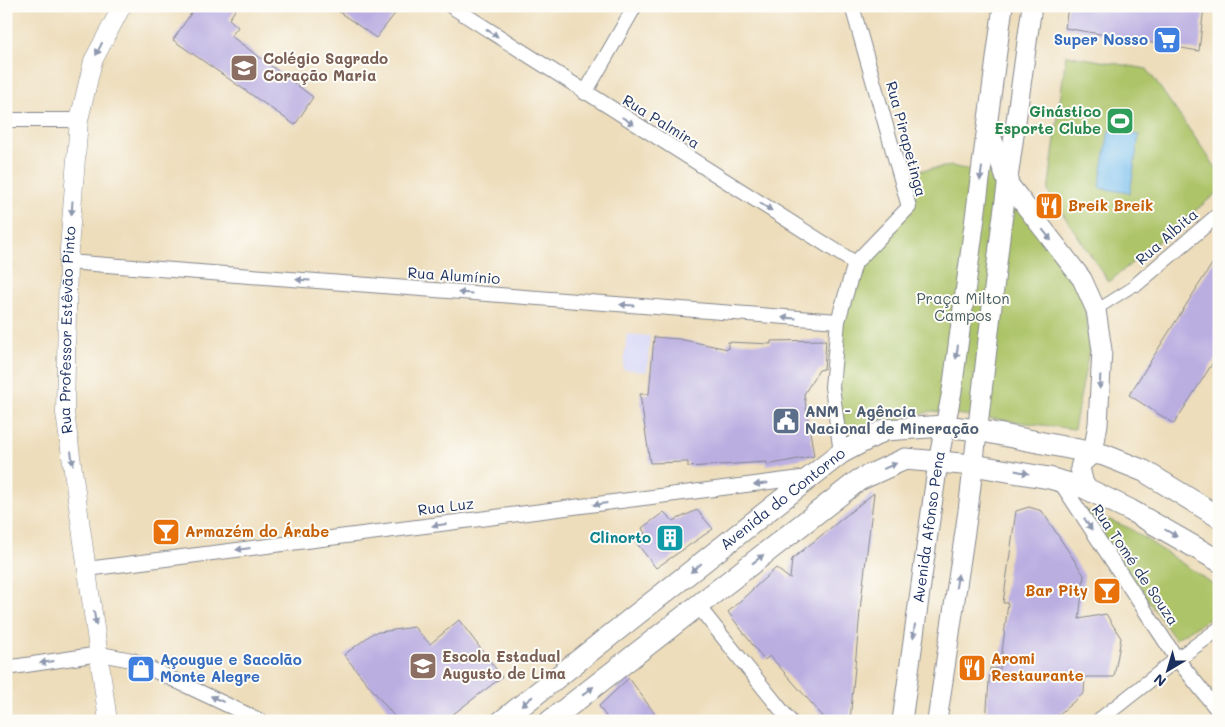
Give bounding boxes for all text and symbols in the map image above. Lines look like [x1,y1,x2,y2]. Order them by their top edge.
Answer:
supermarket icon: Super Nosso [1152,25,1182,55]
one-way arrow [485,28,498,38]
place label: Super Nosso [1054,29,1148,49]
one-way arrow [95,42,103,56]
place label: Colégio Sagrado Coração Maria [263,48,388,85]
school or university icon: Colégio Sagrado Coração Maria [229,53,259,83]
street label: Rua Pirapetinga [882,79,932,199]
street label: Rua Palmira [619,89,704,153]
place label: Ginástico Esporte Clube [994,101,1101,138]
sports icon: Ginástico Esporte Clube [1105,106,1135,136]
one-way arrow [622,116,635,125]
one-way arrow [977,166,985,182]
restaurant icon: Breik Breik [1034,191,1064,221]
place label: Breik Breik [1068,195,1153,215]
one-way arrow [68,200,76,216]
one-way arrow [759,202,773,211]
street label: Rua Albita [1131,204,1202,269]
street label: Rua Professor Estêvão Pinto [54,225,80,435]
one-way arrow [1042,228,1053,241]
street label: Rua Alumínio [407,262,501,288]
one-way arrow [295,276,311,284]
one-way arrow [457,288,473,296]
park label: Praça Milton Campos [916,288,1010,325]
one-way arrow [619,301,635,309]
one-way arrow [781,313,797,321]
one-way arrow [953,344,961,360]
one-way arrow [1096,374,1104,390]
place label: ANM - Agência Nacional de Mineração [805,401,979,438]
public building icon: ANM - Agência Nacional de Mineração [771,406,801,436]
street label: Avenida do Contorno [716,442,849,554]
street label: Avenida Afonso Pena [908,449,949,604]
one-way arrow [68,450,76,466]
one-way arrow [883,461,897,469]
one-way arrow [1014,468,1029,476]
one-way arrow [753,480,769,488]
street label: Rua Luz [417,493,475,519]
one-way arrow [592,500,608,508]
street label: Rua Tomé de Souza [1088,500,1184,629]
bar icon: Armazém do Árabe [151,517,181,547]
one-way arrow [1083,517,1093,530]
place label: Armazém do Árabe [185,521,329,541]
one-way arrow [430,521,446,529]
building icon: Clinorto [655,523,685,553]
place label: Clinorto [589,527,651,547]
one-way arrow [1164,529,1178,537]
one-way arrow [234,546,250,554]
one-way arrow [751,553,764,564]
one-way arrow [690,562,703,573]
one-way arrow [954,573,962,589]
bar icon: Bar Pity [1092,576,1122,606]
place label: Bar Pity [1025,580,1088,600]
one-way arrow [91,611,99,627]
one-way arrow [910,624,918,640]
north arrow [1142,644,1192,694]
place label: Escola Estadual Augusto de Lima [442,646,566,683]
place label: Aromi Restaurante [991,648,1084,685]
place label: Açougue e Sacolão Monte Alegre [160,649,302,686]
school or university icon: Escola Estadual Augusto de Lima [408,651,438,681]
restaurant icon: Aromi Restaurante [957,653,987,683]
shop icon: Açougue e Sacolão Monte Alegre [126,654,156,684]
one-way arrow [39,659,55,667]
text: N [1150,670,1170,691]
one-way arrow [581,685,594,696]
one-way arrow [210,695,224,703]
one-way arrow [521,695,534,706]

